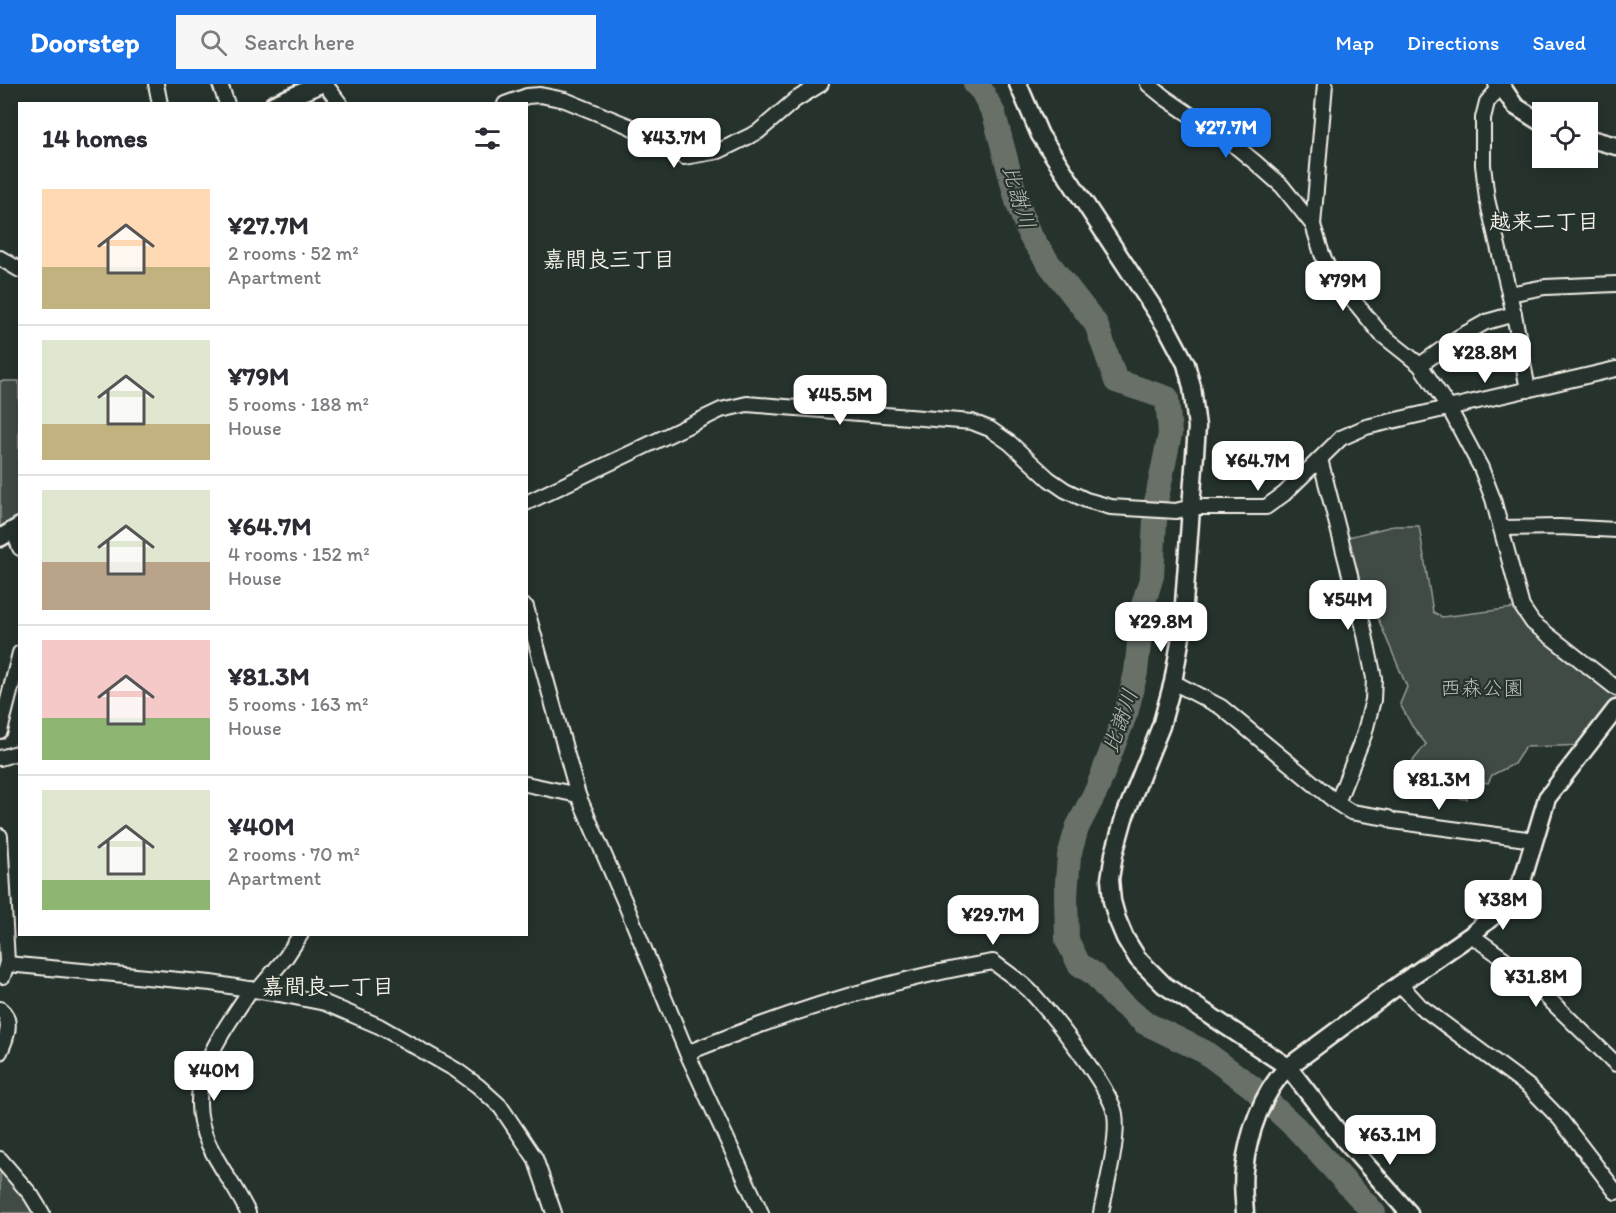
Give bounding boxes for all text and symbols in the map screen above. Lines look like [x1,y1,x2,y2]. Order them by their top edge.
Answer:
search box [176,15,596,69]
text: Doorstep [30,25,140,59]
icon: search [197,26,230,59]
text: Search here [245,29,355,56]
text: Map [1336,30,1374,55]
text: Directions [1407,30,1499,55]
text: Saved [1532,30,1586,55]
map controls [1532,102,1598,168]
button: locate [1532,102,1598,168]
pin: ¥27.7M [1177,108,1275,159]
text: ¥27.7M [1195,115,1257,139]
pin: ¥43.7M [625,118,723,169]
text: 14 homes [42,122,148,154]
icon: filters [471,122,504,155]
text: ¥43.7M [642,125,706,149]
water label: 比謝川 [996,161,1042,233]
district label: 越来二丁目 [1489,208,1599,235]
text: ¥27.7M [228,209,309,241]
icon: home [90,213,162,285]
text: 2 rooms · 52 m² [228,241,359,265]
district label: 嘉間良三丁目 [543,246,675,273]
pin: ¥79M [1307,261,1379,312]
text: Apartment [228,265,321,289]
text: ¥79M [1319,268,1367,292]
pin: ¥28.8M [1436,333,1534,384]
text: ¥28.8M [1453,340,1517,364]
text: ¥79M [228,360,290,392]
icon: home [90,364,162,436]
pin: ¥45.5M [791,375,889,426]
text: ¥45.5M [808,382,872,406]
text: 5 rooms · 188 m² [228,392,369,416]
text: House [228,416,282,440]
pin: ¥64.7M [1209,441,1307,492]
text: ¥64.7M [1226,448,1290,472]
text: ¥64.7M [228,510,312,542]
icon: home [90,514,162,586]
text: 4 rooms · 152 m² [228,542,370,566]
text: House [228,566,282,590]
pin: ¥54M [1312,580,1384,631]
text: ¥54M [1323,587,1373,611]
pin: ¥29.8M [1112,602,1210,653]
text: ¥29.8M [1129,609,1193,633]
text: ¥81.3M [228,660,310,692]
icon: home [90,664,162,736]
park label: 西森公園 [1440,675,1524,700]
water label: 比謝川 [1096,685,1144,757]
text: 5 rooms · 163 m² [228,692,369,716]
text: House [228,716,282,740]
pin: ¥81.3M [1390,760,1488,811]
text: ¥81.3M [1408,767,1470,791]
text: ¥40M [228,810,295,842]
icon: home [90,814,162,886]
text: 2 rooms · 70 m² [228,842,360,866]
text: Apartment [228,866,321,890]
pin: ¥38M [1467,880,1539,931]
text: ¥38M [1479,887,1527,911]
pin: ¥29.7M [944,895,1042,946]
text: ¥29.7M [962,902,1024,926]
pin: ¥31.8M [1487,957,1585,1008]
text: ¥31.8M [1505,964,1567,988]
district label: 嘉間良一丁目 [262,973,394,1000]
pin: ¥40M [178,1051,250,1102]
text: ¥40M [188,1058,240,1082]
pin: ¥63.1M [1341,1115,1439,1166]
text: ¥63.1M [1359,1122,1421,1146]

